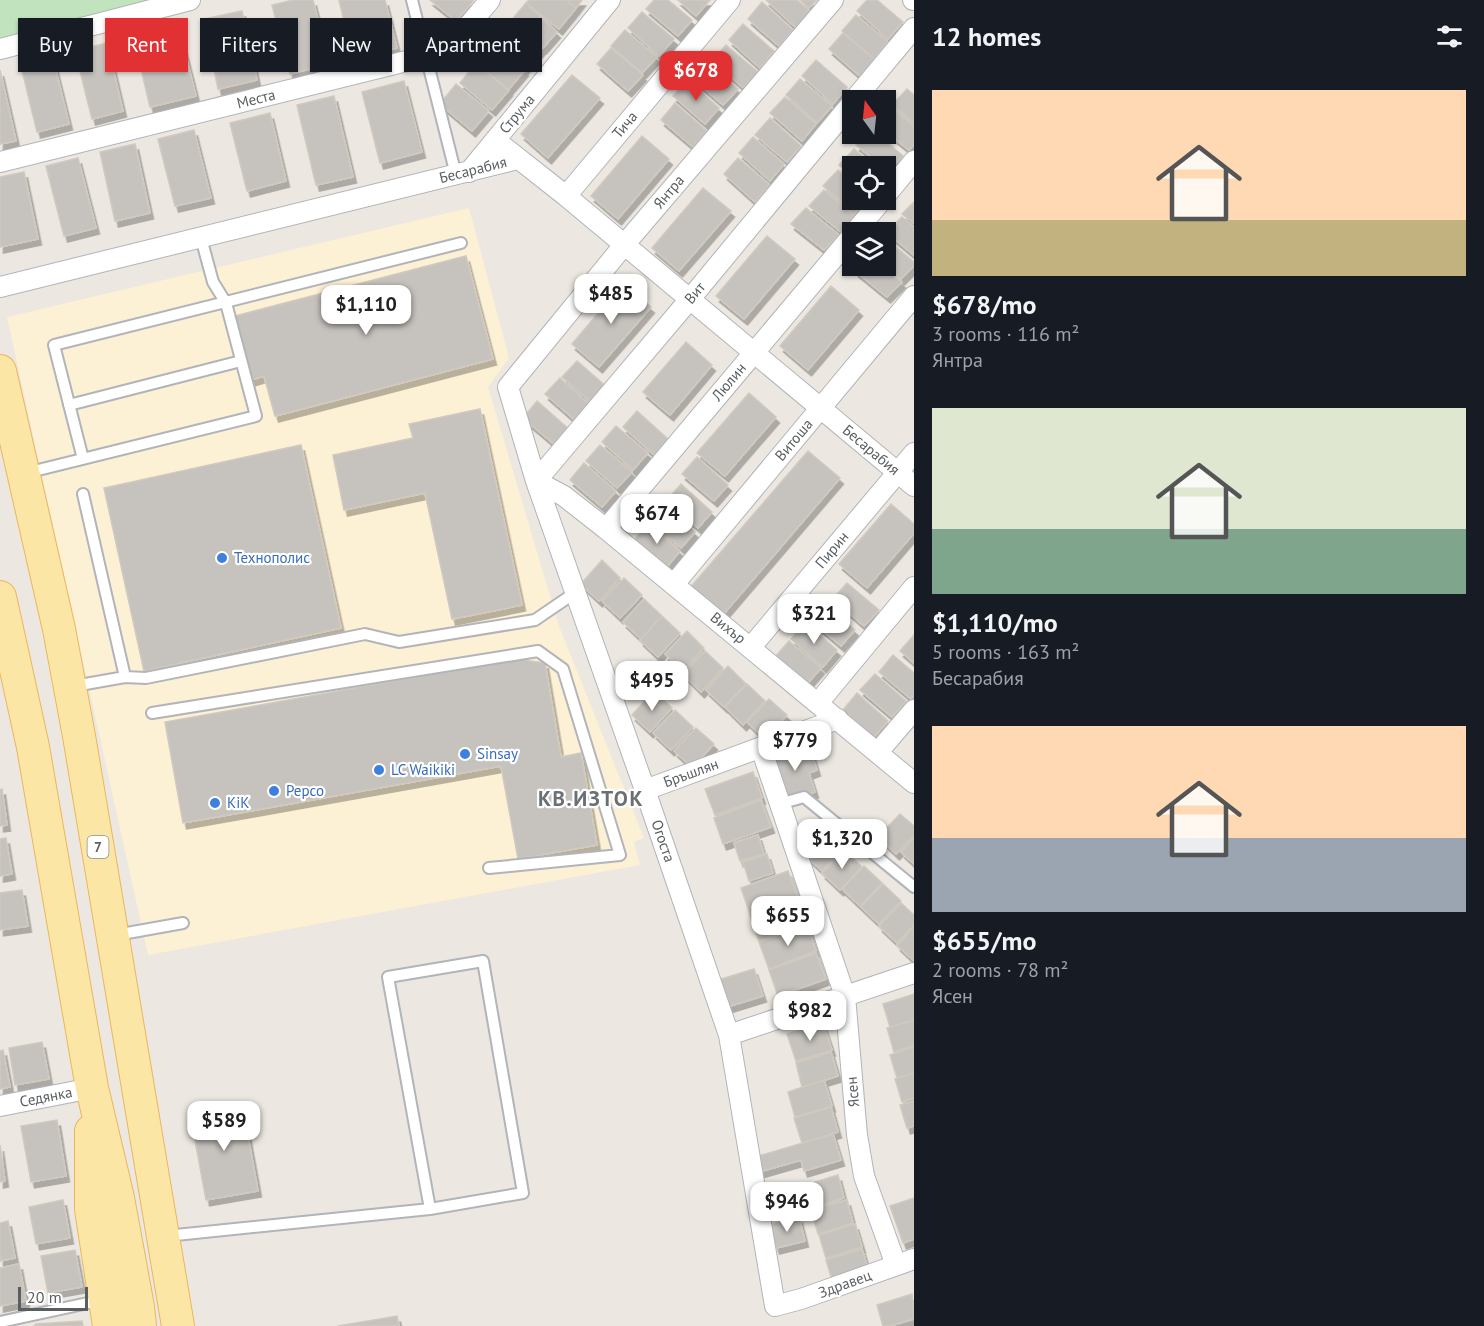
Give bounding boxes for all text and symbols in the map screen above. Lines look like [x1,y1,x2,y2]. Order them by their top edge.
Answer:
chip: Buy [18,18,93,72]
chip: Rent [105,18,188,72]
chip: Filters [200,18,298,72]
chip: New [310,18,392,72]
chip: Apartment [404,18,542,72]
text: 12 homes [932,20,1041,53]
icon: filters [1433,20,1466,53]
pin: $678 [660,51,732,102]
text: $678 [673,57,719,83]
street label: Места [235,85,277,112]
street label: Струма [495,90,539,137]
north arrow [842,90,896,144]
map controls [842,90,896,276]
street label: Тича [608,107,641,142]
icon: home [1145,129,1253,237]
street label: Бесарабия [437,152,509,187]
button: locate [842,156,896,210]
street label: Янтра [649,171,688,212]
button: layers [842,222,896,276]
pin: $485 [575,274,647,325]
street label: Вит [680,278,709,308]
text: $485 [588,280,634,306]
pin: $1,110 [317,285,415,336]
text: $678/mo [932,288,1036,321]
text: $1,110 [335,291,397,317]
text: 3 rooms · 116 m² [932,321,1079,347]
text: Янтра [932,347,983,373]
street label: Люлин [707,359,750,405]
street label: Витоша [771,415,817,465]
street label: Бесарабия [839,420,904,479]
icon: home [1145,447,1253,555]
pin: $674 [621,494,693,545]
text: $674 [634,500,680,526]
street label: Пирин [811,527,853,572]
place label: Технополис [234,548,310,567]
marker: Технополис [215,551,229,565]
pin: $321 [778,594,850,645]
text: $321 [791,600,837,626]
text: $1,110/mo [932,606,1058,639]
street label: Вихър [707,608,750,648]
text: 5 rooms · 163 m² [932,639,1079,665]
pin: $495 [616,661,688,712]
text: Бесарабия [932,665,1024,691]
text: $495 [629,667,675,693]
pin: $779 [759,721,831,772]
text: $779 [772,727,818,753]
place label: Sinsay [477,744,518,763]
marker: Sinsay [458,747,472,761]
street label: Бръшлян [661,754,721,791]
place label: LC Waikiki [391,760,455,779]
marker: LC Waikiki [372,763,386,777]
icon: home [1145,765,1253,873]
place label: Pepco [286,781,324,800]
marker: Pepco [267,784,281,798]
district label: КВ.ИЗТОК [538,785,644,812]
place label: KiK [227,793,249,812]
marker: KiK [208,796,222,810]
street label: Огоста [647,817,680,865]
pin: $1,320 [793,819,891,870]
text: $1,320 [811,825,873,851]
road number: 7 [88,836,108,858]
pin: $655 [752,896,824,947]
text: $655 [765,902,811,928]
text: $655/mo [932,924,1036,957]
text: 2 rooms · 78 m² [932,957,1068,983]
text: Ясен [932,983,973,1009]
pin: $982 [774,991,846,1042]
text: $982 [787,997,833,1023]
street label: Ясен [842,1076,863,1108]
street label: Седянка [18,1082,74,1111]
pin: $589 [188,1101,260,1152]
text: $589 [201,1107,247,1133]
pin: $946 [751,1182,823,1233]
text: $946 [764,1188,810,1214]
street label: Здравец [816,1265,874,1302]
scale bar [18,1284,88,1312]
text: 20 m [27,1287,62,1307]

